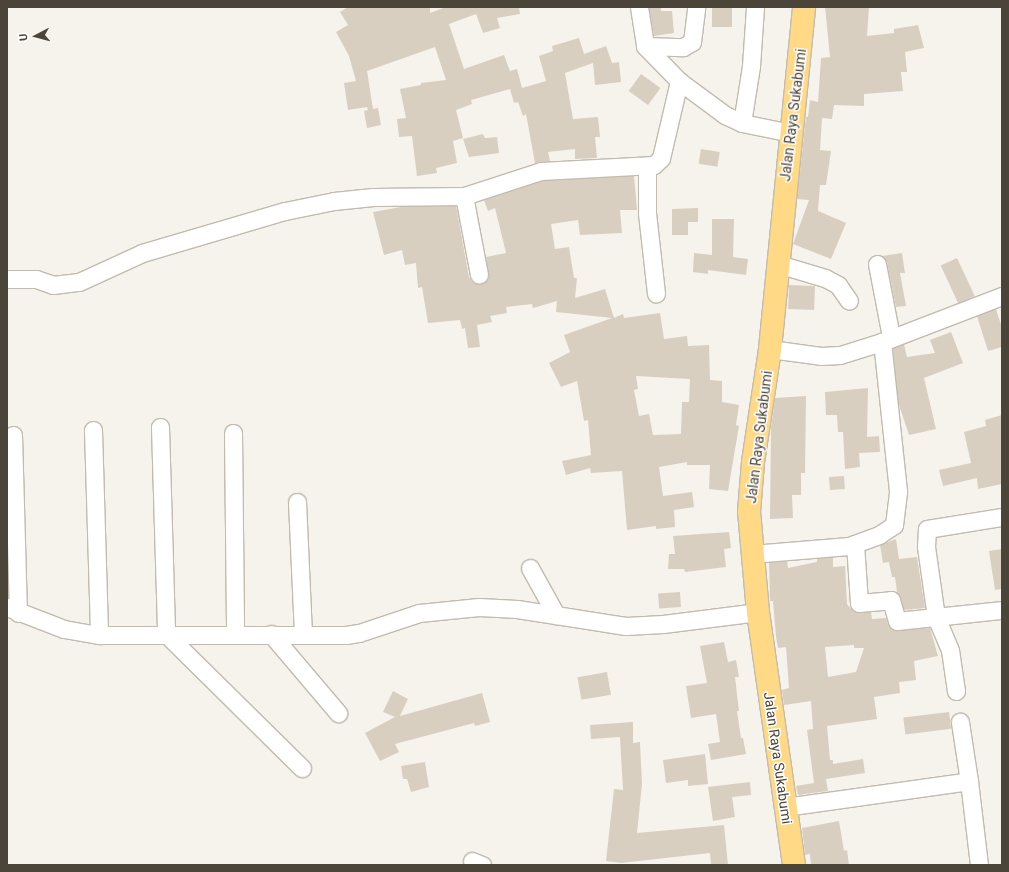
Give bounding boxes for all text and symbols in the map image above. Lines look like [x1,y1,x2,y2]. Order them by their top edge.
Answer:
north arrow [16,16,56,56]
text: U [17,33,30,42]
street label: Jalan Raya Sukabumi [777,48,809,182]
street label: Jalan Raya Sukabumi [743,370,775,504]
street label: Jalan Raya Sukabumi [760,691,796,825]

